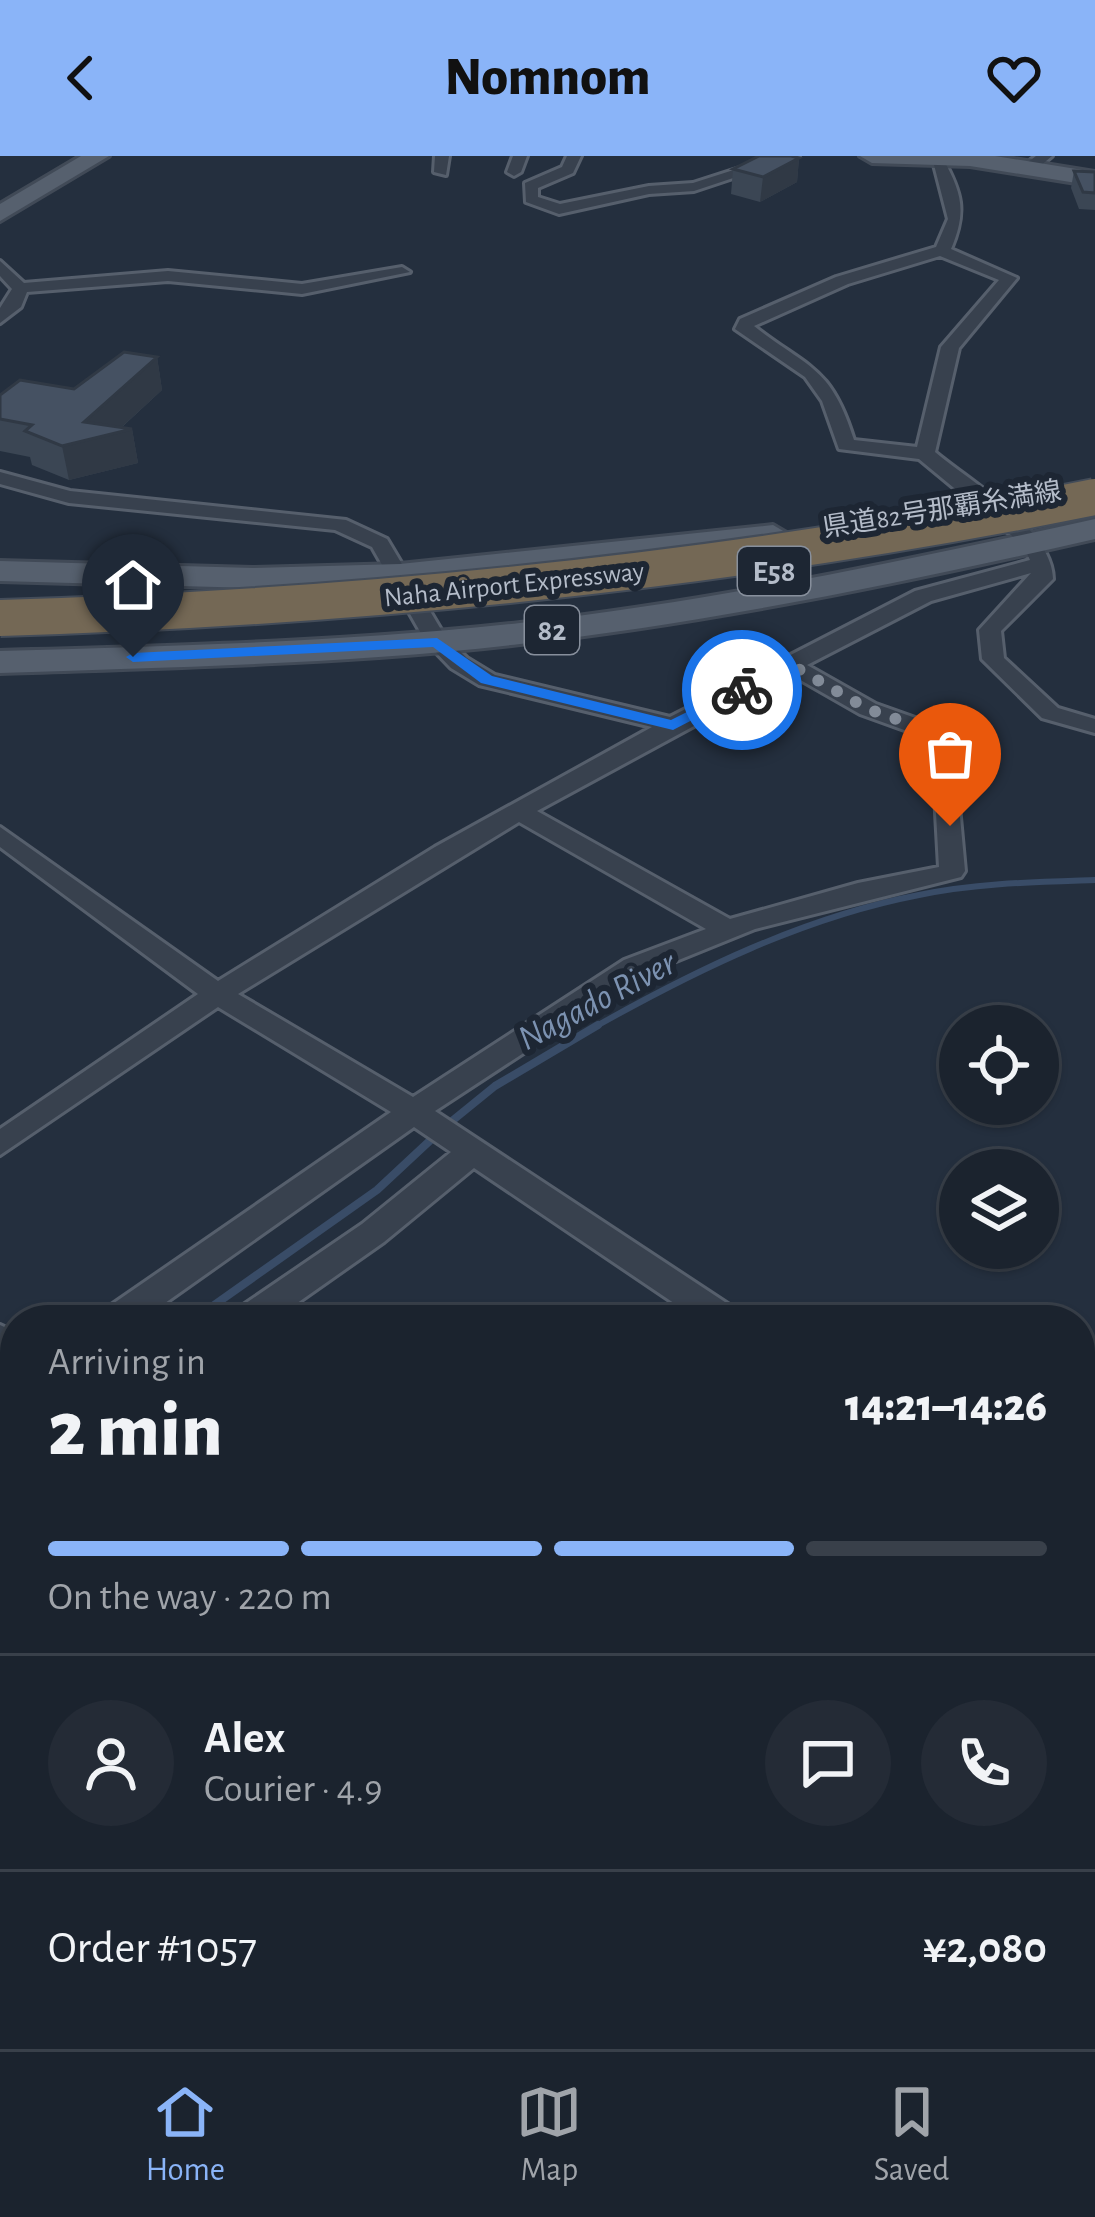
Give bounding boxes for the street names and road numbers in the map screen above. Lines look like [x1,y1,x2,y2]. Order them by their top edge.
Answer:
street label: 県道82号那覇糸満線 [821,476,1063,542]
road number: E58 [738,547,810,595]
street label: Naha Airport Expressway [383,557,646,613]
road number: 82 [525,606,579,654]

